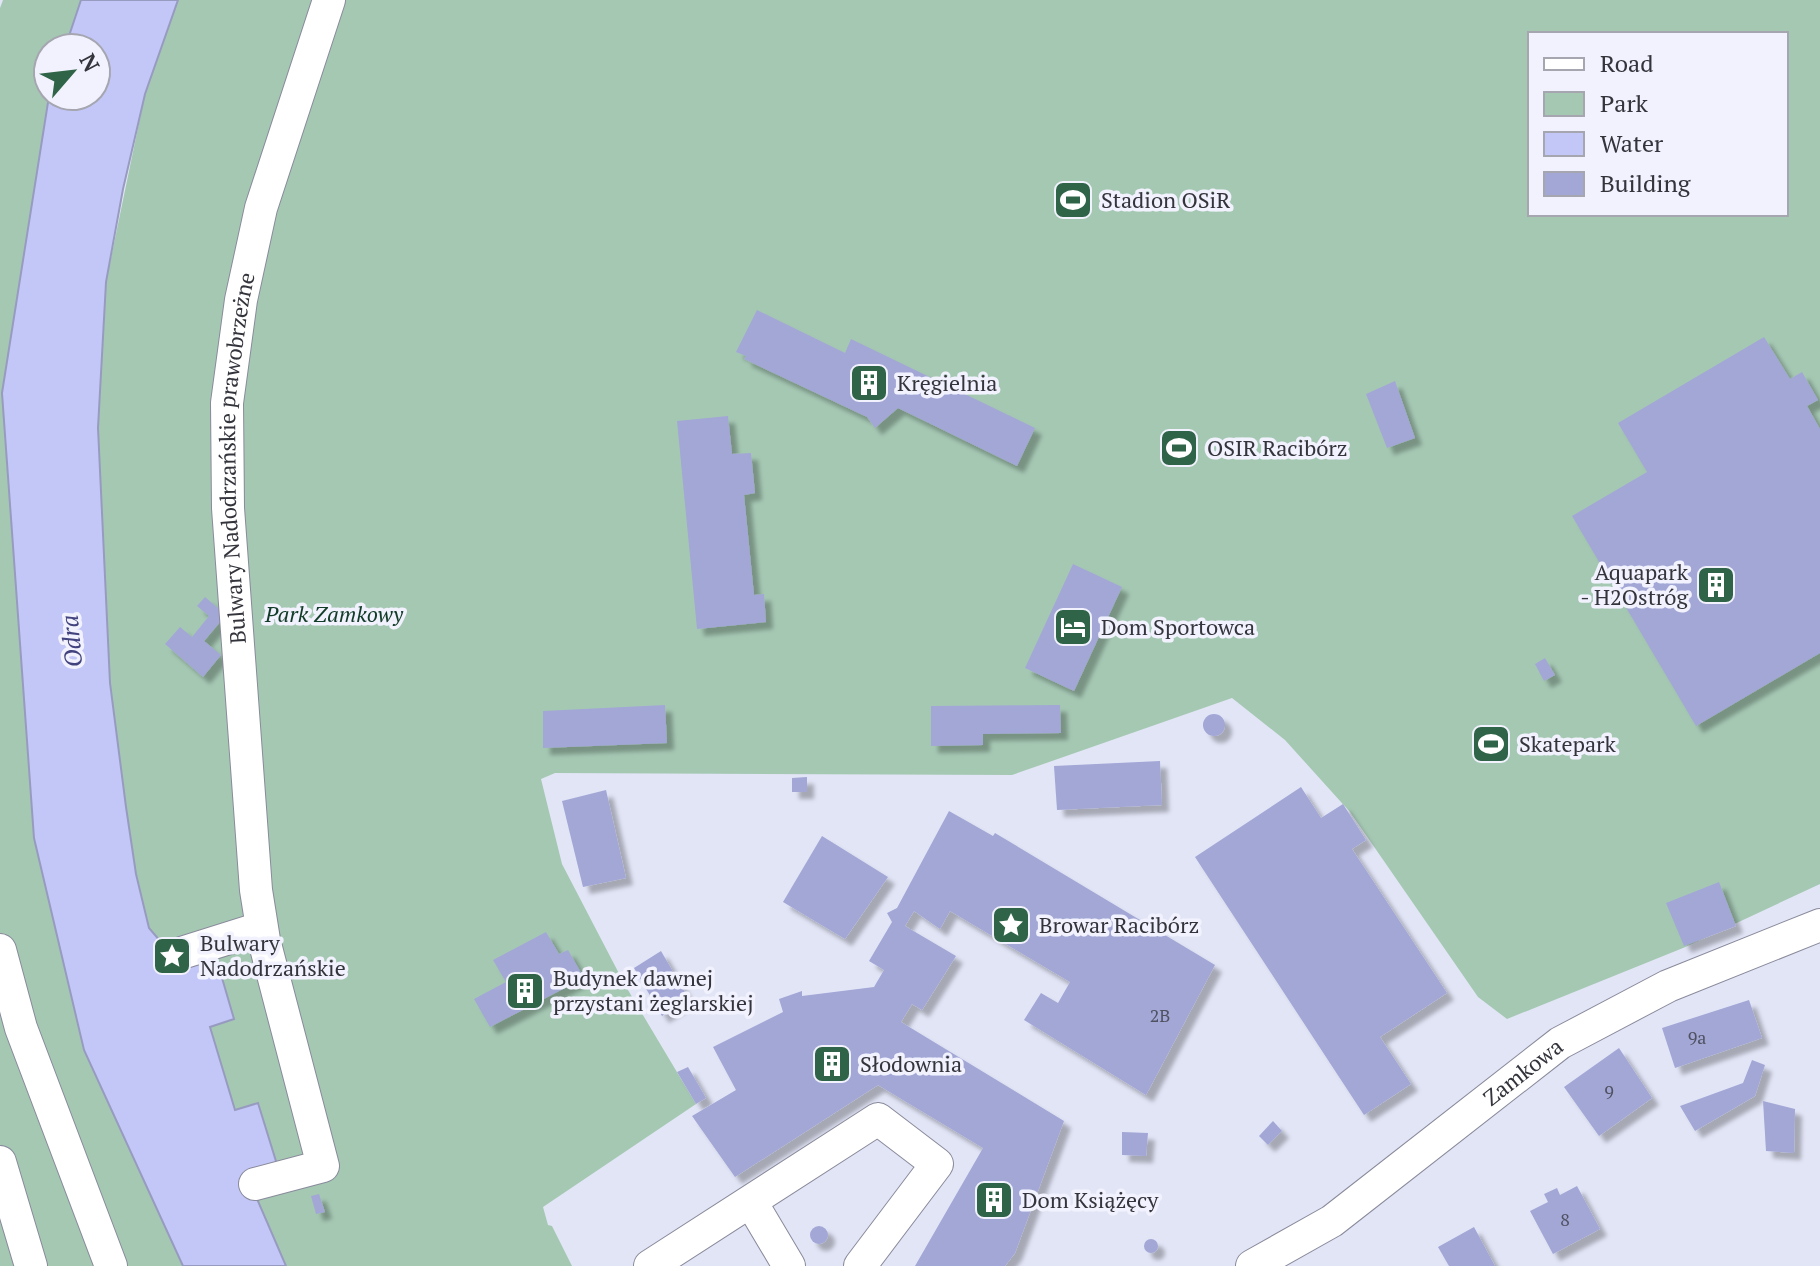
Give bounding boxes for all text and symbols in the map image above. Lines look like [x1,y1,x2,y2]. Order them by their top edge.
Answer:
north arrow [32,32,112,112]
legend [1528,32,1788,216]
text: Road [1600,47,1654,79]
text: N [73,48,107,77]
text: Park [1600,87,1649,119]
text: Water [1600,127,1664,159]
text: Building [1600,167,1691,199]
sports icon: Stadion OSiR [1052,179,1094,221]
place label: Stadion OSiR [1101,185,1230,214]
street label: Bulwary Nadodrzańskie prawobrzeżne [212,269,261,645]
building icon: Kręgielnia [848,362,890,404]
place label: Kręgielnia [897,368,997,397]
sports icon: OSIR Racibórz [1158,427,1200,469]
place label: OSIR Racibórz [1207,433,1348,462]
place label: Aquapark - H2Ostróg [1580,557,1689,611]
building icon: Aquapark - H2Ostróg [1695,564,1737,606]
park label: Park Zamkowy [264,599,404,628]
hotel icon: Dom Sportowca [1052,606,1094,648]
place label: Dom Sportowca [1101,612,1255,641]
water label: Odra [53,614,89,669]
sports icon: Skatepark [1470,723,1512,765]
place label: Skatepark [1519,729,1616,758]
place icon: Browar Racibórz [990,904,1032,946]
place label: Browar Racibórz [1039,910,1199,939]
place label: Bulwary Nadodrzańskie [200,928,346,982]
place icon: Bulwary Nadodrzańskie [151,935,193,977]
place label: Budynek dawnej przystani żeglarskiej [553,963,754,1017]
building icon: Budynek dawnej przystani żeglarskiej [504,970,546,1012]
house number: 2B [1150,1003,1170,1027]
house number: 9a [1688,1025,1706,1049]
street label: Zamkowa [1477,1031,1568,1112]
building icon: Słodownia [811,1043,853,1085]
place label: Słodownia [860,1049,962,1078]
house number: 9 [1604,1079,1614,1103]
building icon: Dom Książęcy [973,1179,1015,1221]
place label: Dom Książęcy [1022,1185,1159,1214]
house number: 8 [1560,1207,1570,1231]

